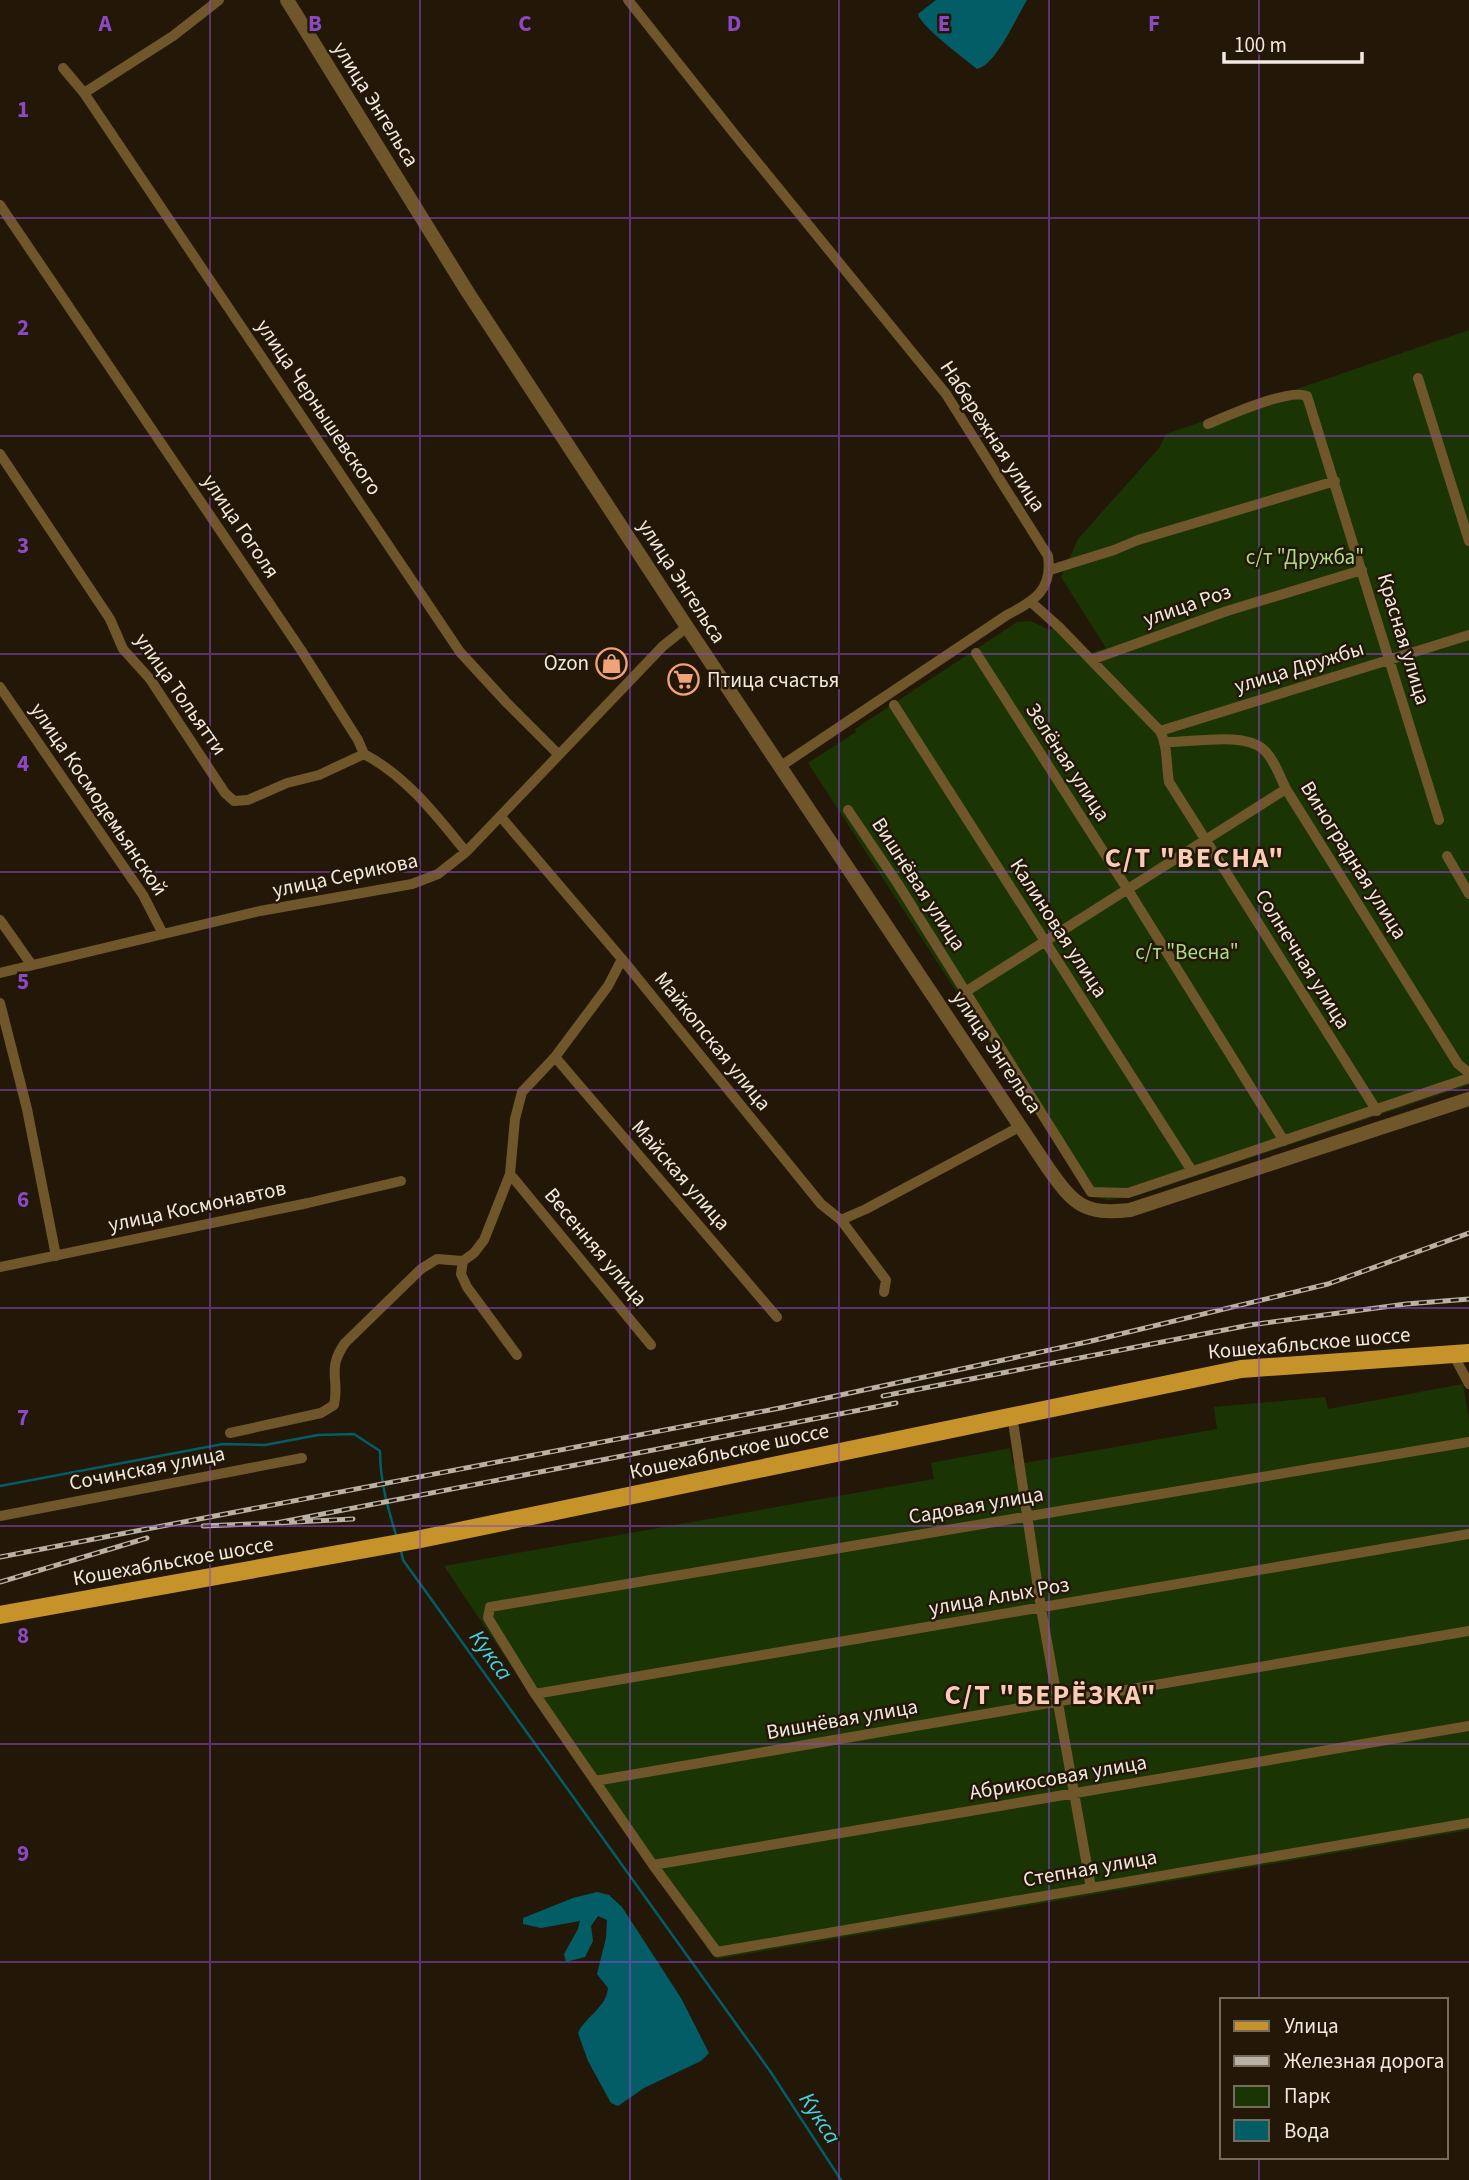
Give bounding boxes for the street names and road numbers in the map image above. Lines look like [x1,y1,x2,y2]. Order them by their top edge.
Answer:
street label: улица Энгельса [325,36,427,172]
street label: улица Чернышевского [249,313,389,501]
street label: Набережная улица [933,354,1053,518]
street label: улица Гоголя [195,468,287,584]
street label: улица Энгельса [631,513,733,649]
street label: Красная улица [1370,570,1438,708]
street label: улица Роз [1139,576,1235,634]
street label: улица Тольятти [128,627,234,761]
street label: улица Дружбы [1230,633,1368,701]
street label: улица Космодемьянской [23,696,175,902]
street label: Зелёная улица [1018,697,1118,827]
street label: Виноградная улица [1293,775,1415,945]
street label: Вишнёвая улица [865,811,973,957]
street label: улица Серикова [270,845,420,905]
street label: Калиновая улица [1003,853,1115,1003]
street label: Солнечная улица [1248,883,1358,1035]
street label: Майкопская улица [647,965,779,1117]
street label: улица Энгельса [945,984,1049,1120]
street label: Майская улица [624,1113,738,1237]
street label: улица Космонавтов [105,1173,289,1239]
street label: Весенняя улица [537,1181,655,1313]
street label: Кошехабльское шоссе [1206,1319,1412,1367]
street label: Кошехабльское шоссе [627,1415,831,1487]
street label: Сочинская улица [66,1438,228,1498]
street label: Садовая улица [906,1478,1046,1532]
street label: Кошехабльское шоссе [70,1529,276,1593]
street label: улица Алых Роз [926,1569,1072,1623]
street label: Вишнёвая улица [764,1691,920,1747]
street label: Абрикосовая улица [967,1747,1149,1807]
street label: Степная улица [1021,1841,1159,1895]

